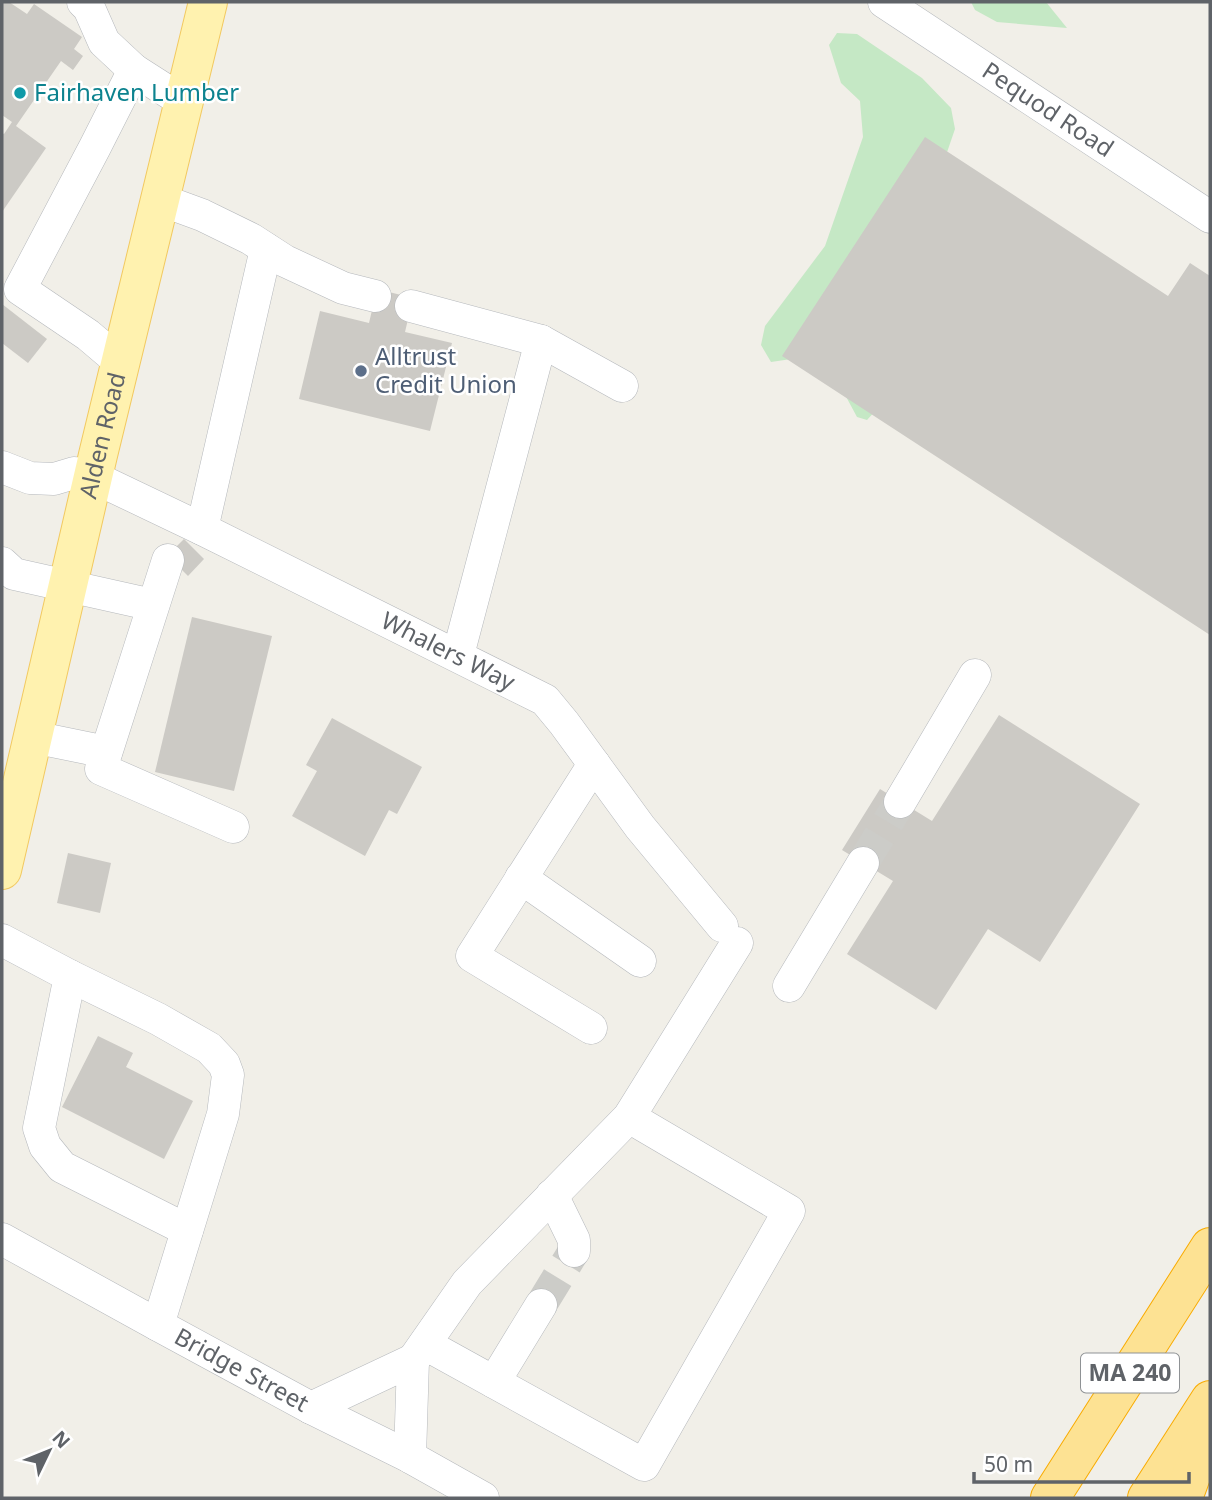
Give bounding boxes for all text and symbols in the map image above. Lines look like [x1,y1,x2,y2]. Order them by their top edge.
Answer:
street label: Pequod Road [976,53,1121,164]
place label: Fairhaven Lumber [34,75,239,108]
marker: Fairhaven Lumber [12,85,28,101]
place label: Alltrust Credit Union [375,339,517,400]
marker: Alltrust Credit Union [353,363,369,379]
street label: Alden Road [70,369,132,502]
street label: Whalers Way [376,603,522,698]
street label: Bridge Street [169,1319,315,1419]
road number: MA 240 [1081,1354,1179,1392]
north arrow [14,1416,84,1486]
text: N [47,1425,76,1454]
scale bar [974,1440,1189,1484]
text: 50 m [984,1450,1033,1478]

